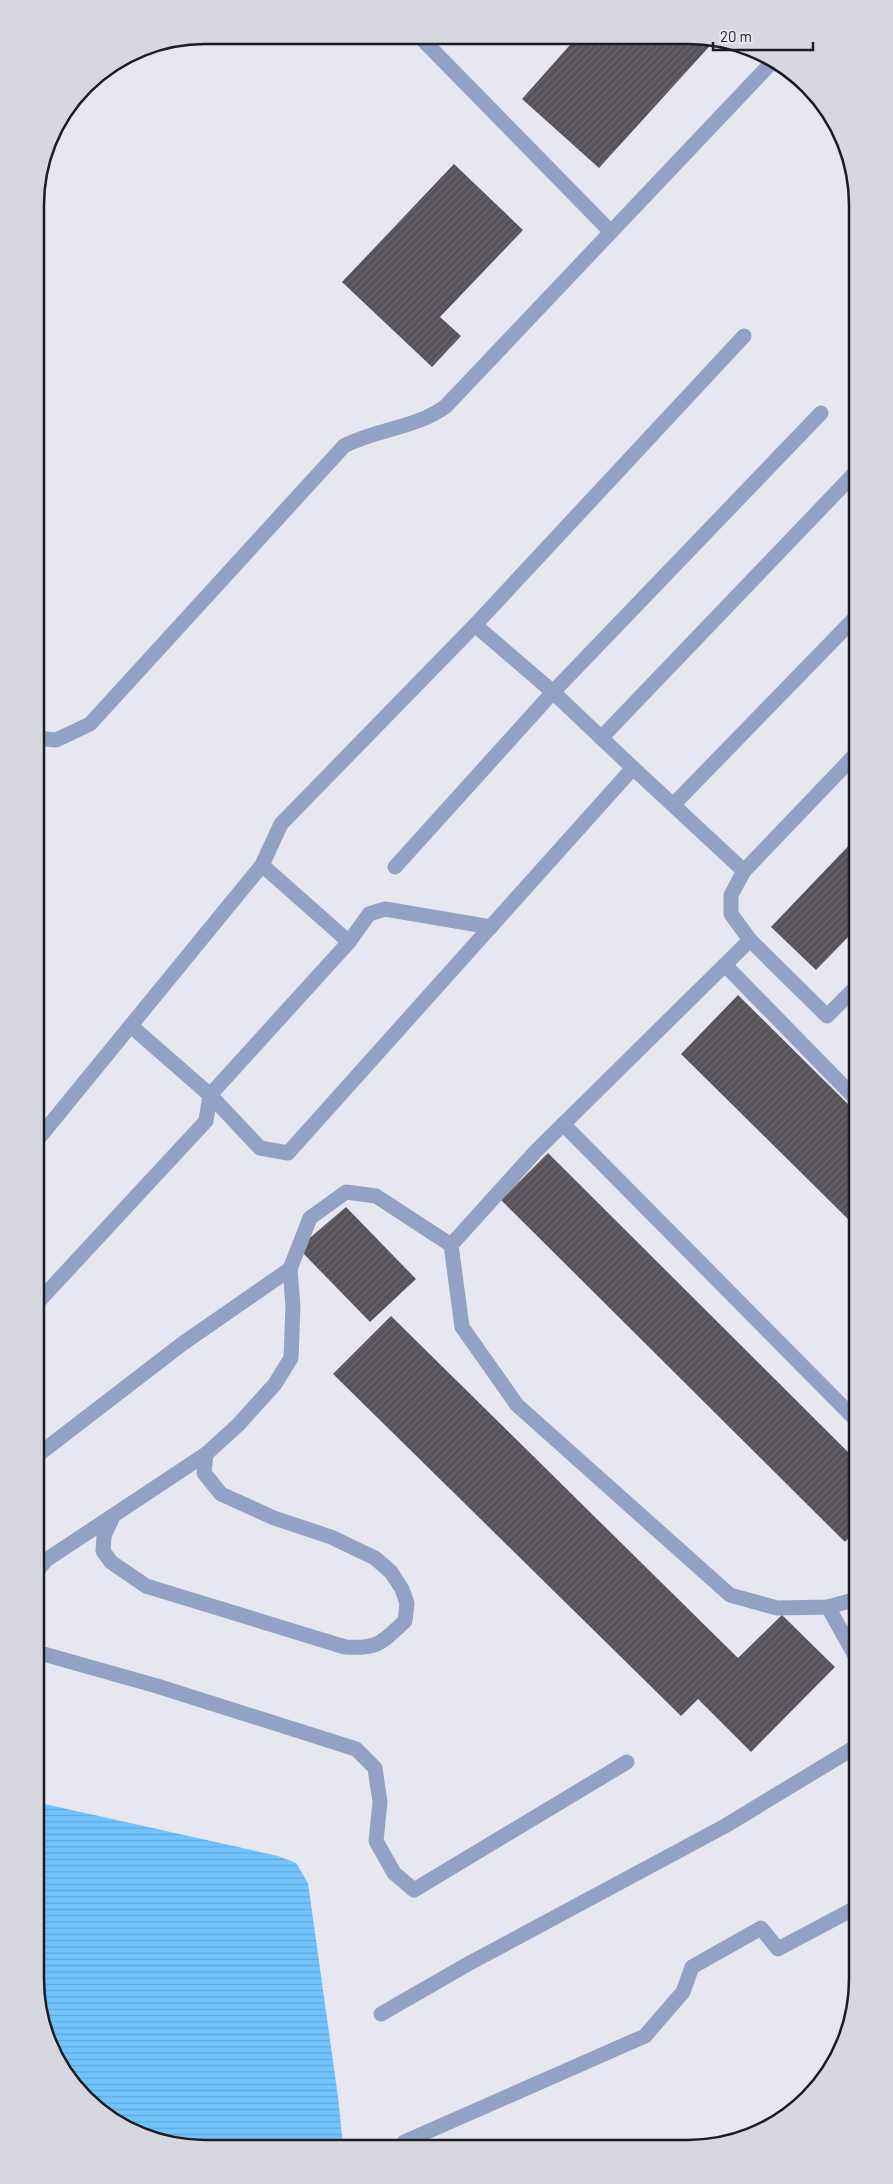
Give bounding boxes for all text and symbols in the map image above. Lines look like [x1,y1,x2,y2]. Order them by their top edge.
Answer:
scale bar [713,20,813,52]
text: 20 m [720,27,752,45]

